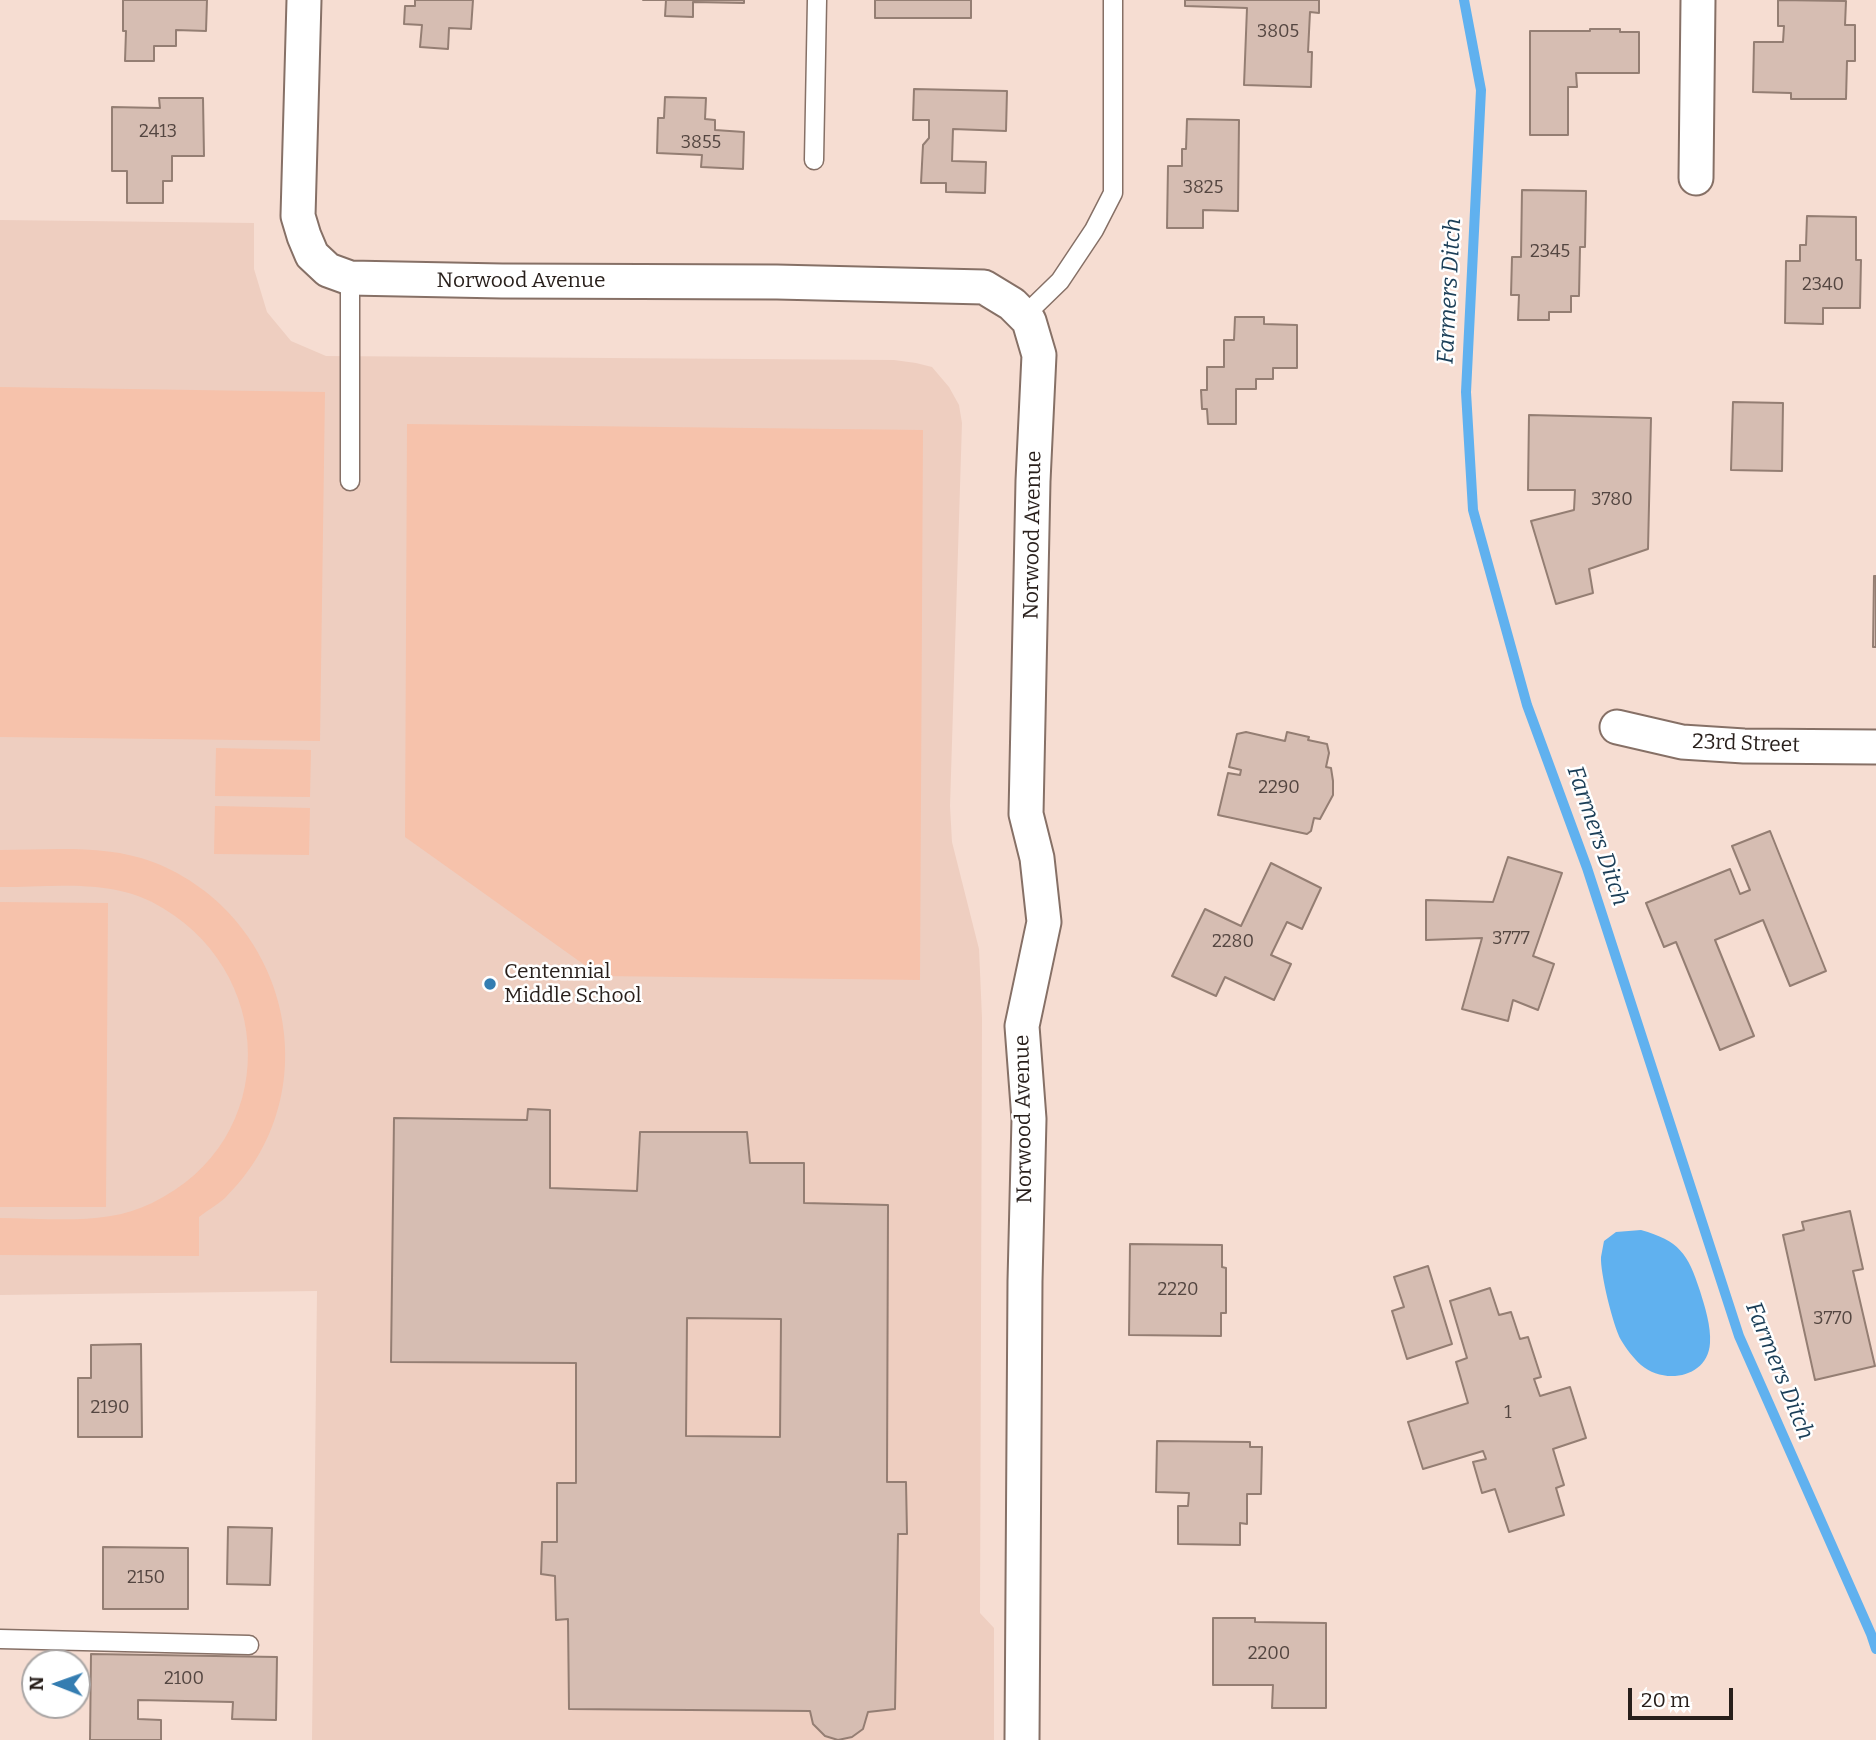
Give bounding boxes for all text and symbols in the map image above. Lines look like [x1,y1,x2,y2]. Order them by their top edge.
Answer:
house number: 3805 [1257,21,1299,43]
house number: 2413 [139,121,177,143]
house number: 3855 [681,132,721,154]
house number: 3825 [1183,177,1223,199]
water label: Farmers Ditch [1432,217,1468,365]
house number: 2345 [1530,241,1570,263]
street label: Norwood Avenue [437,268,605,294]
house number: 2340 [1802,274,1844,296]
street label: Norwood Avenue [1019,450,1047,620]
house number: 3780 [1591,489,1633,511]
street label: 23rd Street [1692,730,1800,758]
water label: Farmers Ditch [1560,763,1634,909]
house number: 2290 [1258,777,1300,799]
house number: 3777 [1492,928,1530,950]
house number: 2280 [1212,931,1254,953]
place label: Centennial Middle School [504,959,642,1009]
marker: Centennial Middle School [482,976,498,992]
street label: Norwood Avenue [1010,1034,1038,1204]
house number: 2220 [1158,1279,1198,1301]
water label: Farmers Ditch [1739,1298,1819,1444]
house number: 3770 [1813,1308,1853,1330]
house number: 2190 [90,1397,130,1419]
house number: 1 [1504,1402,1512,1424]
house number: 2150 [127,1567,165,1589]
house number: 2200 [1248,1643,1290,1665]
north arrow [21,1649,91,1719]
house number: 2100 [164,1668,204,1690]
scale bar [1631,1674,1736,1718]
text: N [25,1676,48,1691]
text: 20 m [1641,1687,1690,1713]

